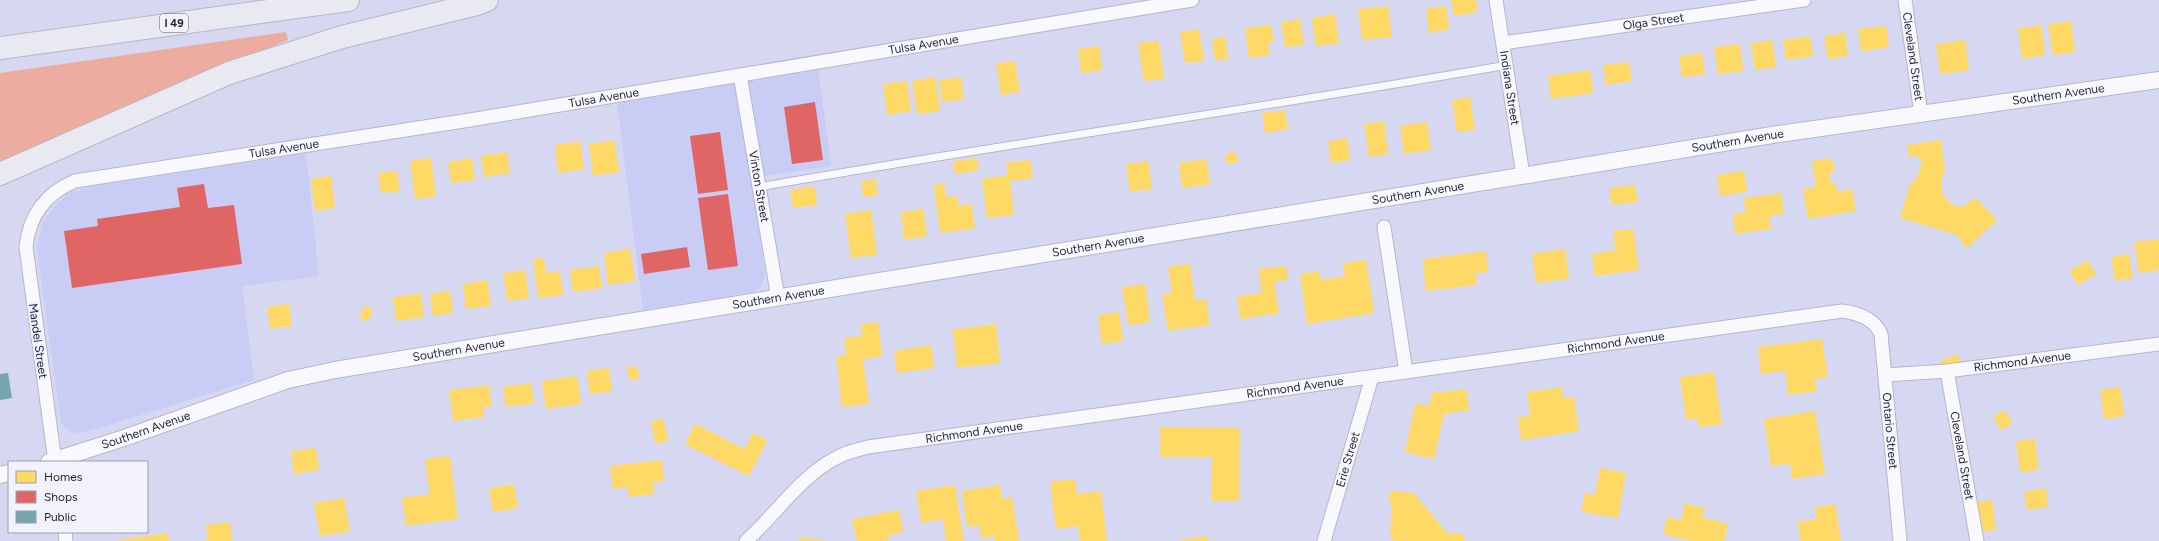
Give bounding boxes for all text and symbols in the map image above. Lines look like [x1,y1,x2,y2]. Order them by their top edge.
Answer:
street label: Olga Street [1622,10,1685,33]
street label: Cleveland Street [1900,11,1926,102]
road number: I 49 [160,14,188,32]
street label: Tulsa Avenue [887,32,960,57]
street label: Indiana Street [1497,50,1522,127]
street label: Southern Avenue [2011,81,2106,108]
street label: Tulsa Avenue [568,85,640,110]
street label: Southern Avenue [1690,126,1785,155]
street label: Tulsa Avenue [248,136,320,161]
street label: Vinton Street [746,149,772,224]
street label: Southern Avenue [1371,178,1465,207]
street label: Southern Avenue [1051,231,1146,260]
street label: Southern Avenue [731,283,826,312]
street label: Mandel Street [26,303,50,380]
street label: Richmond Avenue [1566,329,1666,356]
street label: Southern Avenue [411,335,506,364]
street label: Richmond Avenue [1973,348,2072,375]
street label: Richmond Avenue [1245,374,1345,401]
street label: Ontario Street [1879,392,1900,470]
street label: Southern Avenue [100,408,193,452]
street label: Cleveland Street [1947,410,1977,501]
street label: Richmond Avenue [925,418,1024,446]
street label: Erie Street [1333,430,1363,489]
legend [8,461,148,533]
text: Homes [44,470,83,484]
text: Shops [44,490,78,504]
text: Public [44,510,77,524]

